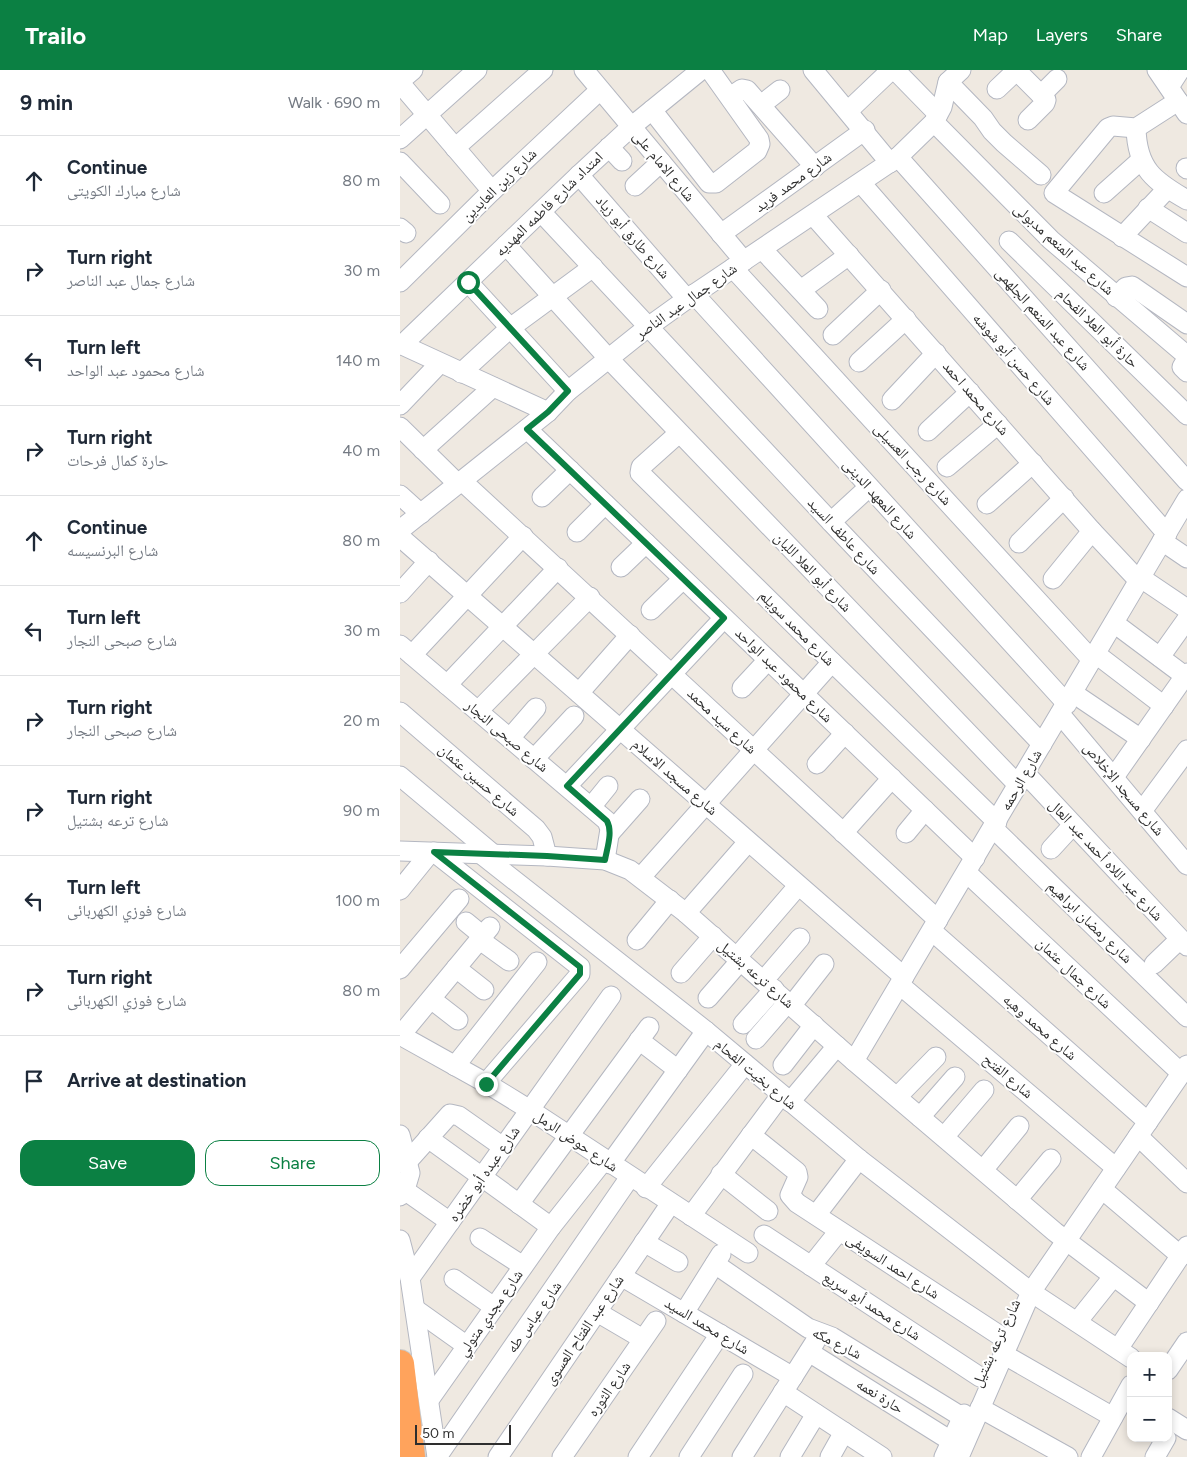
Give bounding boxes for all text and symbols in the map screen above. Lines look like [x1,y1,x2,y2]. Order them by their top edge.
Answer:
text: Trailo [25,21,86,50]
text: Map [973,24,1008,46]
text: Layers [1036,24,1088,46]
text: Share [1116,24,1162,46]
text: 9 min [20,90,73,115]
text: Walk · 690 m [288,93,380,112]
street label: شارع الامام على [628,127,699,206]
street label: شارع زين العابدين [458,145,541,226]
street label: امتداد شارع فاطمه المهديه [491,148,607,261]
street label: شارع محمد فريد [751,148,836,217]
text: Continue [67,156,147,179]
icon: ahead [20,167,48,195]
text: 80 m [342,171,380,190]
text: شارع مبارك الكويتى [67,181,181,200]
street label: شارع طارق أبو زياد [591,192,674,283]
street label: شارع عبد المنعم مدبولى [1009,199,1118,300]
text: Turn right [67,246,153,269]
icon: right [20,257,48,285]
street label: شارع جمال عبد الناصر [631,259,741,344]
text: 30 m [343,261,380,280]
street label: شارع عبد المنعم الجلهمى [991,264,1094,375]
text: شارع جمال عبد الناصر [67,271,195,290]
route start [457,271,480,294]
street label: حارة أبو العلا الفحام [1053,284,1143,373]
street label: شارع حسن أبو شوشه [968,309,1059,409]
text: Turn left [67,336,141,359]
icon: left [20,347,48,375]
text: 140 m [336,351,380,370]
street label: شارع محمد احمد [938,357,1013,440]
text: شارع محمود عبد الواحد [67,361,205,380]
street label: شارع رجب العسيلى [870,419,956,510]
text: Turn right [67,426,153,449]
icon: right [20,437,48,465]
text: 40 m [342,441,380,460]
text: حارة كمال فرحات [67,451,168,470]
street label: شارع المعهد الدينى [839,455,921,544]
street label: شارع عاطف السيد [803,494,884,579]
text: Continue [67,516,147,539]
icon: ahead [20,527,48,555]
street label: شارع أبو العلا اللبان [770,528,856,616]
text: 80 m [342,531,380,550]
text: شارع البرنسيسه [67,541,158,560]
street label: شارع محمد سويلم [755,586,839,670]
text: Turn left [67,606,141,629]
icon: left [20,617,48,645]
text: 30 m [343,621,380,640]
street label: شارع محمود عبد الواحد [731,624,837,727]
text: شارع صبحى النجار [67,631,177,650]
street label: شارع سيد محمد [683,684,761,759]
street label: شارع صبحى النجار [460,695,552,777]
text: Turn right [67,696,153,719]
icon: right [20,707,48,735]
text: 20 m [343,711,380,730]
text: شارع صبحى النجار [67,721,177,740]
street label: شارع مسجد الاسلام [628,735,722,820]
street label: شارع مسجد الإخلاص [1079,739,1168,840]
street label: شارع حسين عثمان [434,740,523,821]
street label: شارع الرحمه [996,746,1047,814]
text: Turn right [67,786,153,809]
street label: شارع عبد اللاه أحمد عبد العال [1044,796,1167,925]
icon: right [20,797,48,825]
text: 90 m [343,801,380,820]
text: شارع ترعه بشتيل [67,811,169,830]
text: Turn left [67,876,141,899]
street label: شارع رمضان ابراهيم [1043,877,1136,968]
icon: left [20,887,48,915]
text: 100 m [335,891,380,910]
text: شارع فوزي الكهربائى [67,901,187,920]
street label: شارع جمال عثمان [1032,934,1115,1013]
street label: شارع ترعه بشتيل [714,936,798,1013]
text: Turn right [67,966,153,989]
icon: right [20,977,48,1005]
text: 80 m [342,981,380,1000]
street label: شارع محمد وهبه [999,990,1081,1065]
text: شارع فوزي الكهربائى [67,991,187,1010]
street label: شارع بخيت الفحام [711,1035,801,1114]
street label: شارع الفتح [979,1050,1037,1103]
icon: arrive [20,1067,48,1095]
text: Arrive at destination [67,1069,246,1092]
route end [475,1073,498,1096]
street label: شارع حوض الرمل [530,1106,622,1177]
street label: شارع عبده أبو خضره [444,1122,525,1226]
button: Save [20,1140,195,1186]
button: Share [205,1140,380,1186]
street label: شارع احمد السويفى [843,1229,943,1304]
street label: شارع مجدي متولي [453,1266,529,1362]
street label: شارع محمد أبو سريع [819,1268,924,1345]
street label: شارع عبد الفتاح العسوى [540,1271,628,1389]
street label: شارع عباس طه [503,1278,566,1357]
street label: شارع محمد السيد [661,1294,753,1359]
street label: شارع ترعه بشتيل [968,1296,1025,1390]
street label: شارع مكه [809,1323,865,1364]
map controls [1127,1352,1172,1442]
button: + [1127,1352,1172,1397]
street label: شارع الثوره [583,1358,635,1421]
street label: حارة نعمه [853,1375,907,1418]
button: − [1127,1397,1172,1442]
scale bar [415,1422,511,1445]
text: 50 m [422,1425,454,1442]

